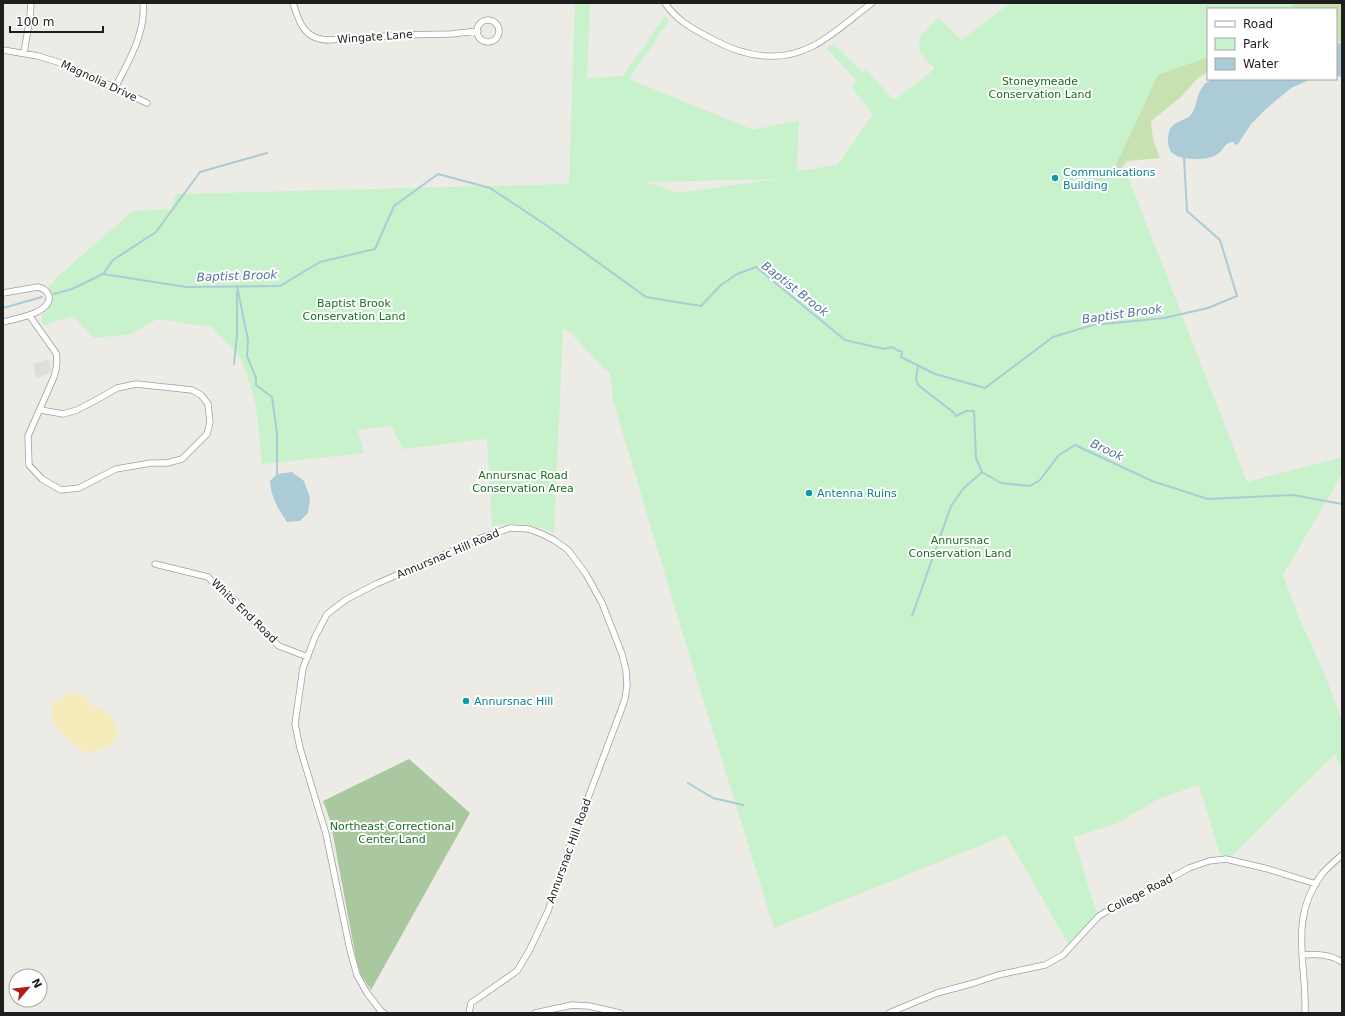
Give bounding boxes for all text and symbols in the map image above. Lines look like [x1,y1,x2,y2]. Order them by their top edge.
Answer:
scale bar [10,8,103,34]
legend [1207,8,1337,80]
text: 100 m [16,15,54,29]
text: Road [1243,17,1273,31]
street label: Wingate Lane [337,28,413,46]
text: Park [1243,37,1269,51]
text: Water [1243,57,1279,71]
street label: Magnolia Drive [59,58,139,104]
park label: Stoneymeade Conservation Land [988,75,1092,101]
place label: Communications Building [1063,166,1156,192]
marker: Communications Building [1050,173,1060,183]
water label: Baptist Brook [759,259,832,320]
water label: Baptist Brook [196,268,279,284]
park label: Baptist Brook Conservation Land [302,297,406,323]
water label: Baptist Brook [1081,301,1164,327]
water label: Brook [1088,436,1127,464]
park label: Annursnac Road Conservation Area [472,469,574,495]
place label: Antenna Ruins [817,487,897,500]
marker: Antenna Ruins [804,488,814,498]
street label: Annursnac Hill Road [395,526,501,582]
park label: Annursnac Conservation Land [908,534,1012,560]
street label: Whits End Road [208,576,280,646]
place label: Annursnac Hill [474,695,553,708]
marker: Annursnac Hill [461,696,471,706]
street label: Annursnac Hill Road [544,797,594,905]
park label: Northeast Correctional Center Land [330,820,454,846]
street label: College Road [1105,872,1175,916]
north arrow [8,968,48,1008]
text: N [28,976,44,991]

